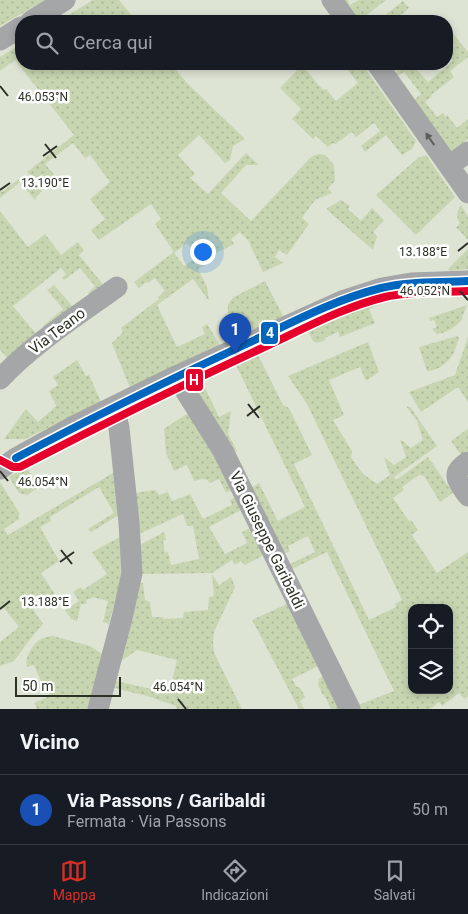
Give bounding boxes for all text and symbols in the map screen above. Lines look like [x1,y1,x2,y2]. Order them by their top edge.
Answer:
search box [15,15,453,70]
icon: search [33,29,61,57]
text: Cerca qui [73,31,153,54]
text: 46.053°N [18,90,68,104]
one-way arrow [425,132,435,145]
text: 13.190°E [21,176,69,190]
your location [190,239,216,265]
text: 13.188°E [399,245,447,259]
text: 46.052°N [400,284,450,298]
street label: Via Teano [25,304,89,358]
pin: 1 [219,313,251,354]
line badge: 4 [260,321,279,345]
text: 4 [266,325,274,341]
line badge: H [185,368,204,392]
text: H [189,372,199,388]
street label: Via Giuseppe Garibaldi [226,468,308,612]
text: 46.054°N [18,475,68,489]
text: 13.188°E [21,595,69,609]
map controls [408,604,453,694]
button: locate [408,604,453,649]
button: layers [408,649,453,694]
scale bar [15,674,121,697]
text: 50 m [22,678,54,694]
text: 46.054°N [153,680,203,694]
text: Vicino [20,730,79,754]
text: Via Passons / Garibaldi [67,789,266,812]
text: 1 [31,800,41,819]
text: 50 m [412,800,448,819]
text: Fermata · Via Passons [67,812,227,831]
tab: Mappa [53,857,96,903]
tab: Indicazioni [201,857,268,903]
tab: Salvati [374,857,415,903]

